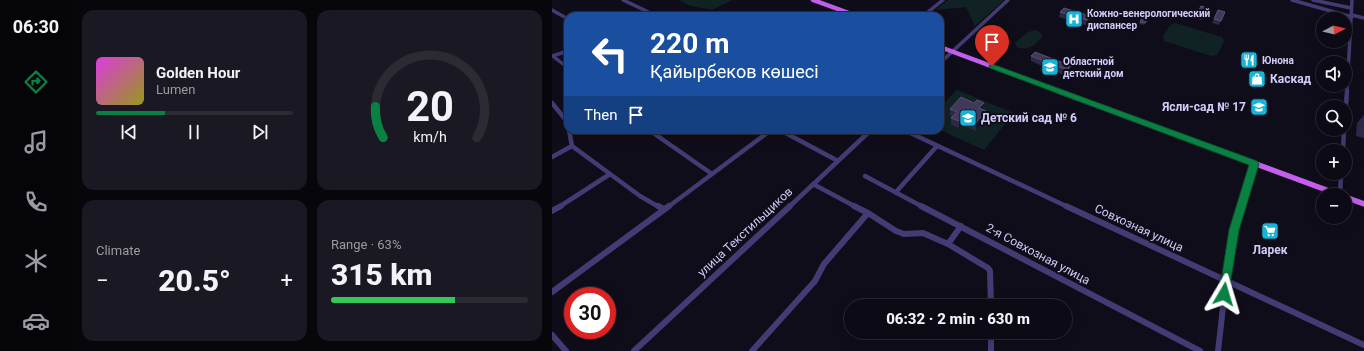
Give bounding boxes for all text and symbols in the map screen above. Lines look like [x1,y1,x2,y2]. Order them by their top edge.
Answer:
place label: Кожно-венерологический диспансер [1087,8,1211,31]
hospital icon: Кожно-венерологический диспансер [1064,9,1084,29]
north arrow [1316,12,1352,48]
map controls [1316,12,1352,224]
text: 06:30 [13,16,59,37]
pin [975,25,1009,66]
text: 220 m [650,27,729,60]
icon: left [584,28,636,80]
icon: arrive [981,31,1003,53]
restaurant icon: Юнона [1239,50,1259,70]
place label: Юнона [1262,55,1294,66]
place label: Областной детский дом [1063,56,1124,79]
button: sound [1316,56,1352,92]
school or university icon: Областной детский дом [1040,57,1060,77]
text: Қайырбеков көшесі [650,61,819,82]
text: Golden Hour [156,64,240,82]
icon: directions [22,68,50,96]
shop icon: Каскад [1247,69,1267,89]
place label: Каскад [1270,72,1312,86]
text: Lumen [156,82,195,97]
text: 20 [406,82,453,131]
school or university icon: Ясли-сад № 17 [1249,97,1269,117]
place label: Ясли-сад № 17 [1161,100,1246,114]
button: search [1316,100,1352,136]
icon: arrive [625,104,647,126]
text: Then [584,106,617,124]
school or university icon: Детский сад № 6 [958,108,978,128]
place label: Детский сад № 6 [981,111,1077,125]
icon: previous [118,121,140,143]
icon: pause [183,121,205,143]
icon: next [249,121,271,143]
icon: music [22,128,50,156]
text: km/h [413,128,446,144]
button: + [1316,144,1352,180]
street label: улица Текстильщиков [695,184,795,280]
icon: phone [22,188,50,216]
button: − [1316,188,1352,224]
street label: Совхозная улица [1092,201,1186,255]
street label: 2-я Совхозная улица [984,221,1092,287]
supermarket icon: Ларек [1260,221,1280,241]
text: Range · 63% [331,237,401,252]
text: Climate [96,243,140,258]
place label: Ларек [1253,243,1288,257]
icon: climate [22,247,50,275]
text: 315 km [331,257,433,292]
text: 20.5° [158,263,231,298]
text: − [96,268,109,293]
text: + [281,268,293,293]
position arrow [1203,273,1245,315]
speed limit sign: 30 [564,287,616,339]
icon: car [22,307,50,335]
text: 06:32 · 2 min · 630 m [886,310,1030,328]

